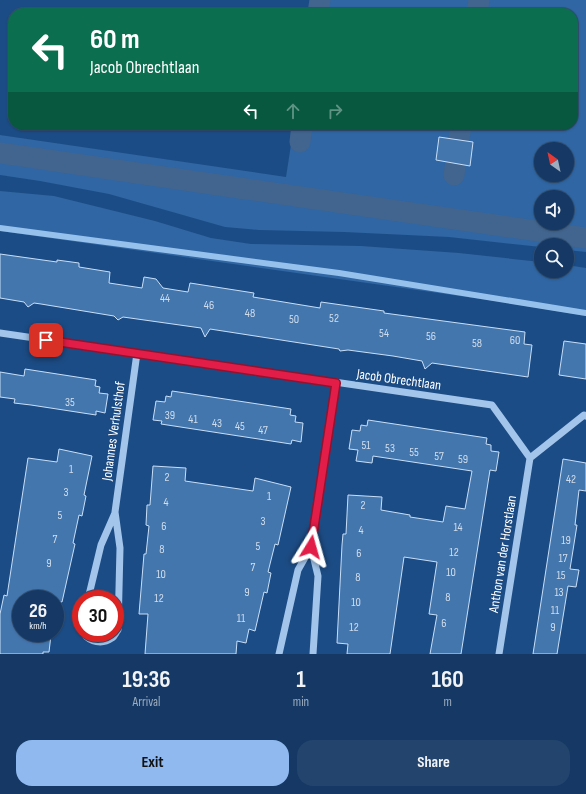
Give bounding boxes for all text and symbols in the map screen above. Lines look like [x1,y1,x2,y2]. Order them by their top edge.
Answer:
text: 60 m [90,23,139,56]
icon: left [24,24,76,76]
text: Jacob Obrechtlaan [90,57,199,78]
icon: left [240,100,262,122]
icon: ahead [282,100,304,122]
icon: right [324,100,346,122]
north arrow [534,142,574,182]
map controls [534,142,574,278]
button: sound [534,190,574,230]
button: search [534,238,574,278]
house number: 44 [160,291,170,306]
house number: 46 [204,298,214,313]
house number: 48 [245,306,255,321]
house number: 52 [329,311,339,326]
house number: 50 [289,312,299,327]
pin [29,323,63,357]
house number: 54 [379,326,389,341]
icon: arrive [35,329,57,351]
house number: 56 [426,329,436,344]
house number: 60 [510,333,520,348]
house number: 58 [472,336,482,351]
street label: Jacob Obrechtlaan [355,365,442,394]
street label: Johannes Verhulsthof [98,379,129,483]
house number: 35 [65,395,75,410]
house number: 39 [165,408,175,423]
house number: 41 [188,412,198,427]
house number: 43 [212,416,222,431]
house number: 45 [235,419,245,434]
house number: 47 [258,423,268,438]
house number: 51 [361,438,371,453]
house number: 53 [385,441,395,456]
house number: 55 [409,445,419,460]
house number: 57 [434,449,444,464]
house number: 59 [458,452,468,467]
house number: 1 [69,462,74,477]
house number: 2 [165,470,170,485]
house number: 42 [566,472,576,487]
house number: 3 [63,485,69,500]
house number: 1 [267,489,272,504]
street label: Anthon van der Horstlaan [485,494,520,615]
house number: 4 [163,495,169,510]
house number: 2 [361,498,366,513]
house number: 5 [58,508,63,523]
house number: 3 [260,514,266,529]
house number: 6 [161,519,167,534]
house number: 14 [453,520,463,535]
house number: 4 [358,523,364,538]
position arrow [290,526,332,568]
house number: 7 [53,532,58,547]
house number: 19 [561,533,571,548]
house number: 5 [256,539,261,554]
house number: 8 [159,542,165,557]
house number: 12 [449,545,459,560]
house number: 6 [356,546,362,561]
house number: 17 [559,551,568,566]
house number: 9 [46,556,52,571]
house number: 7 [251,560,256,575]
house number: 10 [446,565,456,580]
house number: 10 [156,567,166,582]
house number: 15 [556,568,566,583]
house number: 8 [355,570,361,585]
house number: 9 [244,585,250,600]
house number: 13 [554,585,564,600]
speed limit sign: 30 [72,590,124,642]
house number: 8 [445,590,451,605]
house number: 12 [154,591,164,606]
house number: 10 [351,595,361,610]
text: 26 [29,599,47,623]
house number: 11 [551,603,560,618]
house number: 11 [237,611,246,626]
house number: 6 [441,616,447,631]
text: km/h [29,620,47,632]
house number: 12 [349,620,359,635]
house number: 9 [550,620,556,635]
text: 19:36 [122,665,171,694]
text: 1 [296,665,306,694]
text: 160 [432,665,464,694]
text: Arrival [132,694,160,710]
text: min [293,694,309,710]
text: m [443,694,452,710]
button: Exit [16,740,289,786]
button: Share [297,740,570,786]

